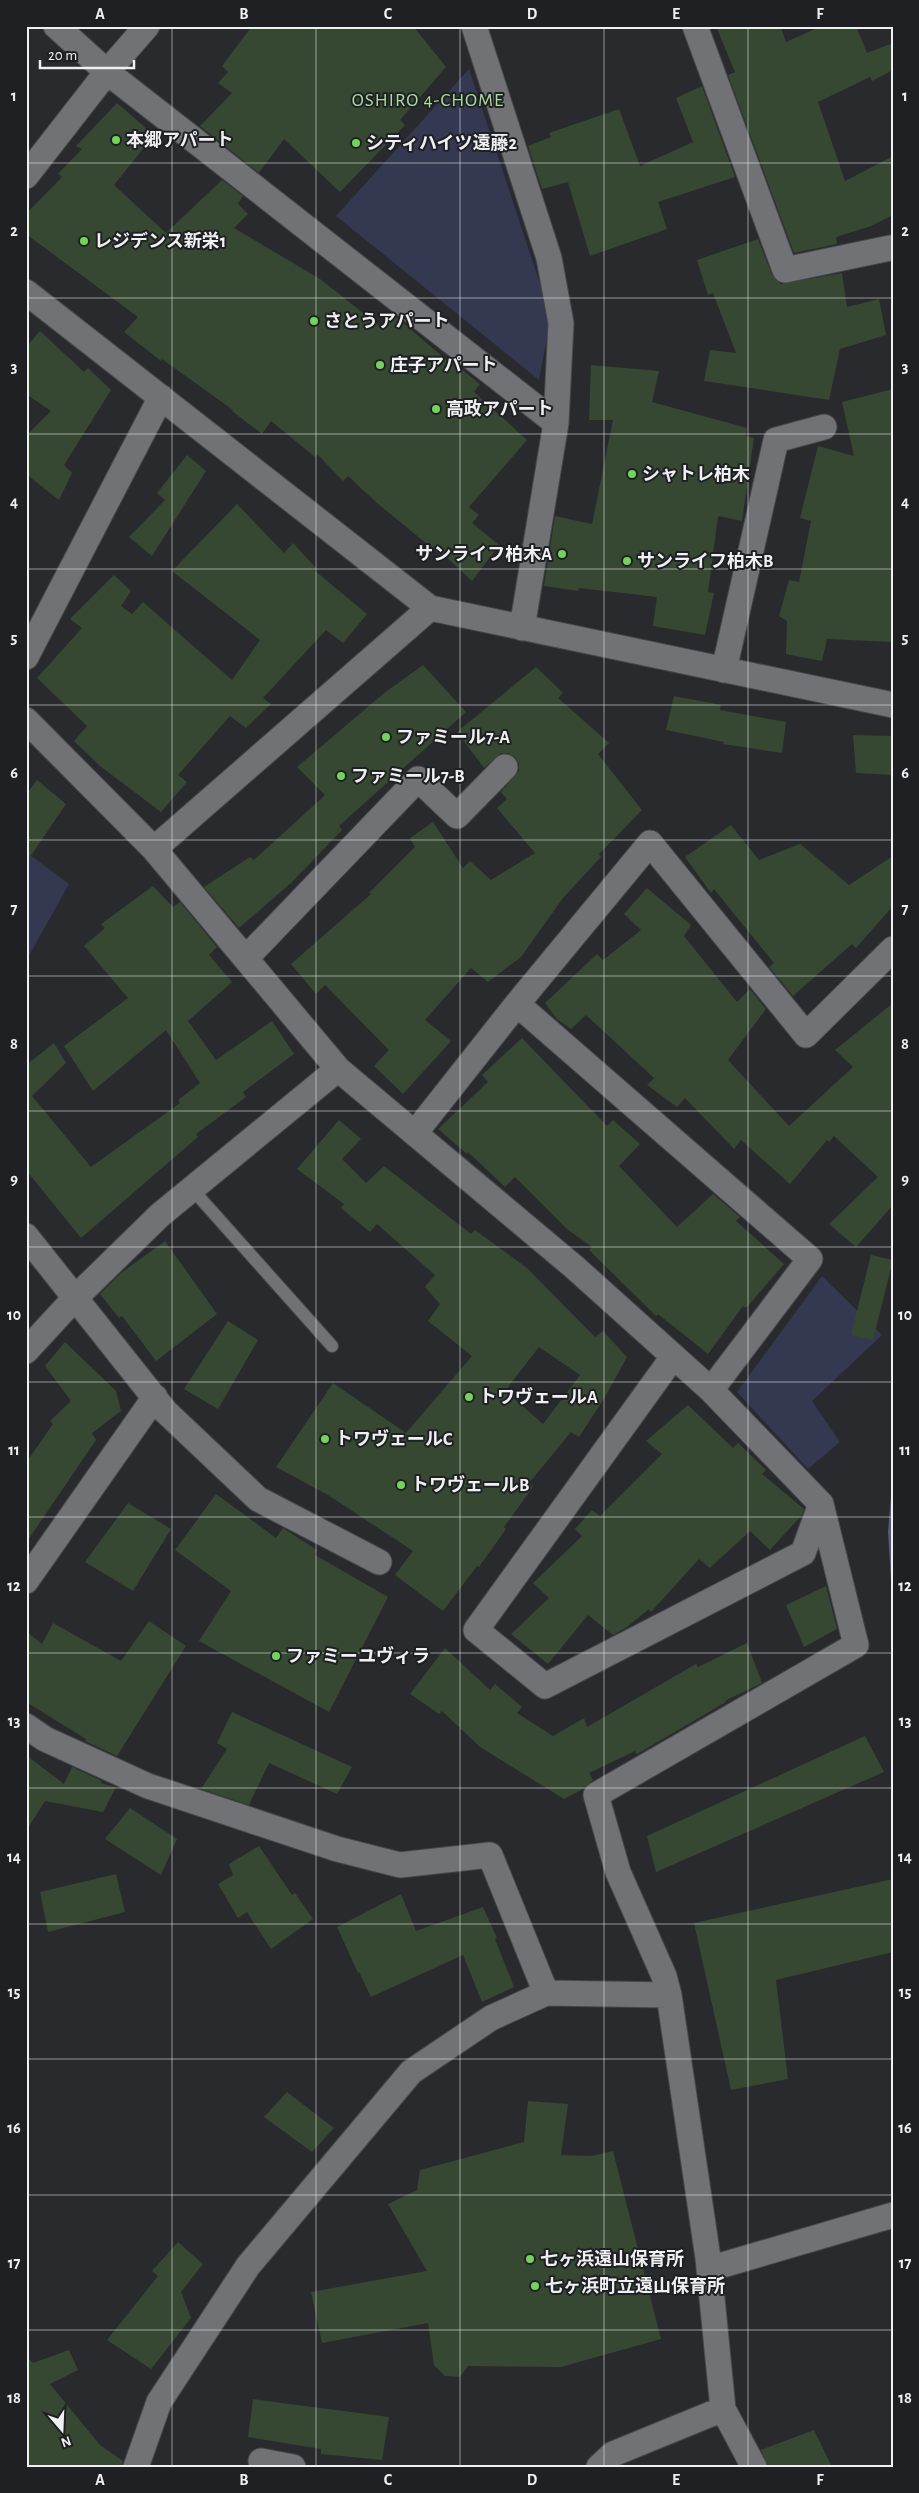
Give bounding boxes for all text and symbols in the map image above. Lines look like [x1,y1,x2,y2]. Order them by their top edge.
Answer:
text: A [95,6,105,22]
text: B [239,6,249,22]
text: C [384,6,393,22]
text: D [527,6,538,22]
text: E [672,6,680,22]
text: F [816,6,824,22]
scale bar [40,38,134,70]
text: 20 m [48,48,77,63]
text: 1 [11,88,17,104]
text: 1 [902,88,908,104]
district label: OSHIRO 4-CHOME [352,91,504,110]
place label: 本郷アパート [126,130,234,150]
marker: 本郷アパート [110,134,122,146]
place label: シティハイツ遠藤2 [366,134,518,153]
marker: シティハイツ遠藤2 [350,137,362,149]
text: 2 [10,223,18,239]
text: 2 [901,223,909,239]
place label: レジデンス新栄1 [94,231,226,251]
marker: レジデンス新栄1 [78,235,90,247]
place label: さとうアパート [324,312,450,331]
marker: さとうアパート [308,315,320,327]
place label: 庄子アパート [390,356,498,375]
text: 3 [11,359,18,375]
marker: 庄子アパート [374,359,386,371]
text: 3 [902,359,909,375]
place label: 高政アパート [446,398,554,419]
marker: 高政アパート [430,403,442,415]
place label: シャトレ柏木 [642,465,750,484]
marker: シャトレ柏木 [626,468,638,480]
text: 4 [10,494,18,510]
text: 4 [901,494,909,510]
place label: サンライフ柏木A [415,545,552,564]
marker: サンライフ柏木A [556,548,568,560]
place label: サンライフ柏木B [637,552,773,571]
marker: サンライフ柏木B [621,555,633,567]
text: 5 [11,630,18,646]
text: 5 [902,630,909,646]
place label: ファミール7-A [396,728,510,747]
marker: ファミール7-A [380,731,392,743]
text: 6 [10,765,18,781]
text: 6 [901,765,909,781]
place label: ファミール7-B [351,767,465,786]
marker: ファミール7-B [335,770,347,782]
text: 7 [11,901,18,917]
text: 7 [902,901,909,917]
text: 8 [10,1036,18,1052]
text: 8 [901,1036,909,1052]
text: 9 [10,1171,18,1187]
text: 9 [901,1171,909,1187]
text: 10 [7,1307,21,1323]
text: 10 [898,1307,912,1323]
place label: トワヴェールA [479,1386,598,1407]
marker: トワヴェールA [463,1391,475,1403]
place label: トワヴェールC [335,1428,453,1449]
marker: トワヴェールC [319,1433,331,1445]
text: 11 [8,1442,20,1458]
text: 11 [899,1442,911,1458]
place label: トワヴェールB [411,1474,529,1495]
marker: トワヴェールB [395,1479,407,1491]
text: 12 [7,1578,21,1594]
text: 12 [898,1578,912,1594]
place label: ファミーユヴィラ [286,1645,430,1666]
marker: ファミーユヴィラ [270,1650,282,1662]
text: 13 [8,1713,20,1729]
text: 13 [899,1713,911,1729]
text: 14 [7,1849,21,1865]
text: 14 [898,1849,912,1865]
text: 15 [8,1984,20,2000]
text: 15 [899,1984,911,2000]
text: 16 [7,2120,21,2136]
text: 16 [898,2120,912,2136]
place label: 七ヶ浜遠山保育所 [540,2249,684,2269]
marker: 七ヶ浜遠山保育所 [524,2253,536,2265]
text: 17 [8,2255,20,2271]
text: 17 [899,2255,911,2271]
place label: 七ヶ浜町立遠山保育所 [545,2276,725,2296]
marker: 七ヶ浜町立遠山保育所 [529,2280,541,2292]
text: 18 [7,2390,21,2406]
text: 18 [898,2390,912,2406]
north arrow [38,2406,88,2456]
text: N [59,2433,73,2450]
text: A [95,2472,105,2488]
text: B [239,2472,249,2488]
text: C [384,2472,393,2488]
text: D [527,2472,538,2488]
text: E [672,2472,680,2488]
text: F [816,2472,824,2488]

